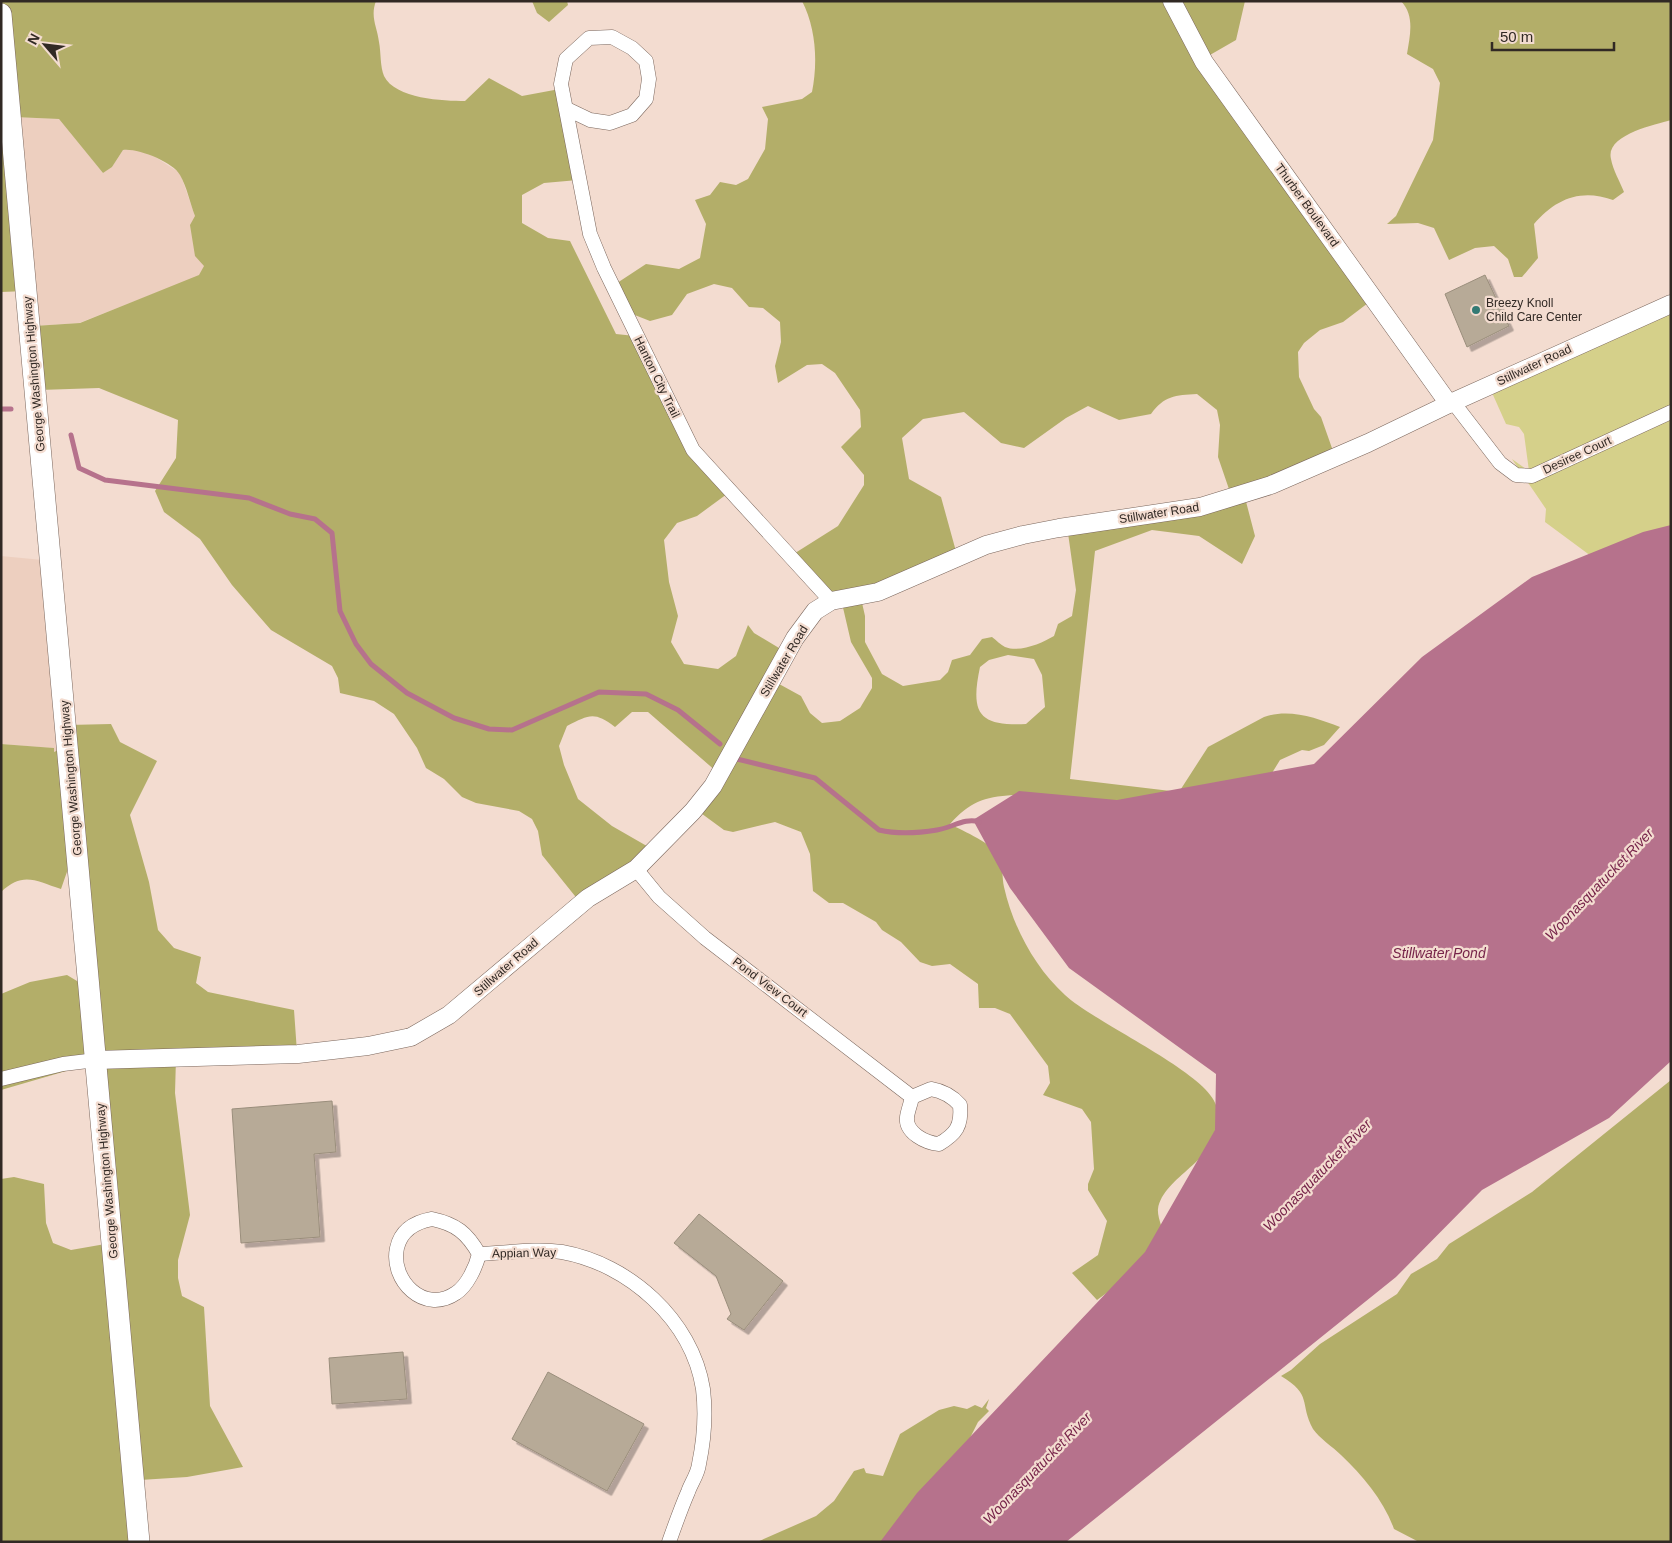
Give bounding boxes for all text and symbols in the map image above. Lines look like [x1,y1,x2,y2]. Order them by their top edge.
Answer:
north arrow [20,20,70,70]
scale bar [1492,20,1614,52]
text: 50 m [1500,28,1533,45]
text: N [24,31,43,47]
street label: Thurber Boulevard [1272,161,1342,249]
street label: George Washington Highway [20,296,48,452]
place label: Breezy Knoll Child Care Center [1486,296,1582,324]
marker: Breezy Knoll Child Care Center [1470,304,1482,316]
street label: Hanton City Trail [631,334,683,420]
street label: Stillwater Road [1494,342,1574,388]
street label: Desiree Court [1540,433,1614,477]
street label: Stillwater Road [1118,500,1200,526]
street label: Stillwater Road [757,623,811,699]
street label: George Washington Highway [57,700,85,856]
water label: Woonasquatucket River [1542,824,1657,943]
street label: Stillwater Road [471,935,541,999]
water label: Stillwater Pond [1392,945,1487,961]
street label: Pond View Court [730,954,811,1020]
street label: George Washington Highway [93,1103,121,1259]
water label: Woonasquatucket River [1260,1115,1375,1234]
street label: Appian Way [492,1245,556,1261]
water label: Woonasquatucket River [980,1408,1095,1527]

